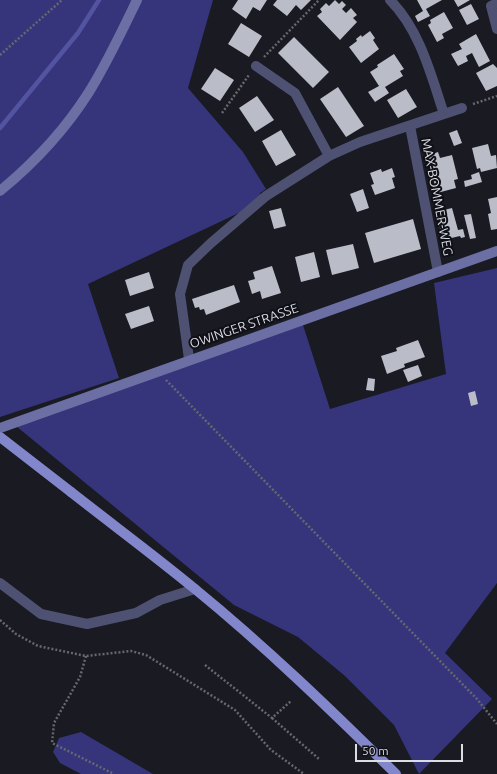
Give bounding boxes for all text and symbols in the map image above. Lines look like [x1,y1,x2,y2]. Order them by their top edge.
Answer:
street label: MAX-BOMMER-WEG [418,137,456,257]
street label: OWINGER STRASSE [188,300,300,352]
scale bar [357,736,465,762]
text: 50 m [362,744,389,757]

